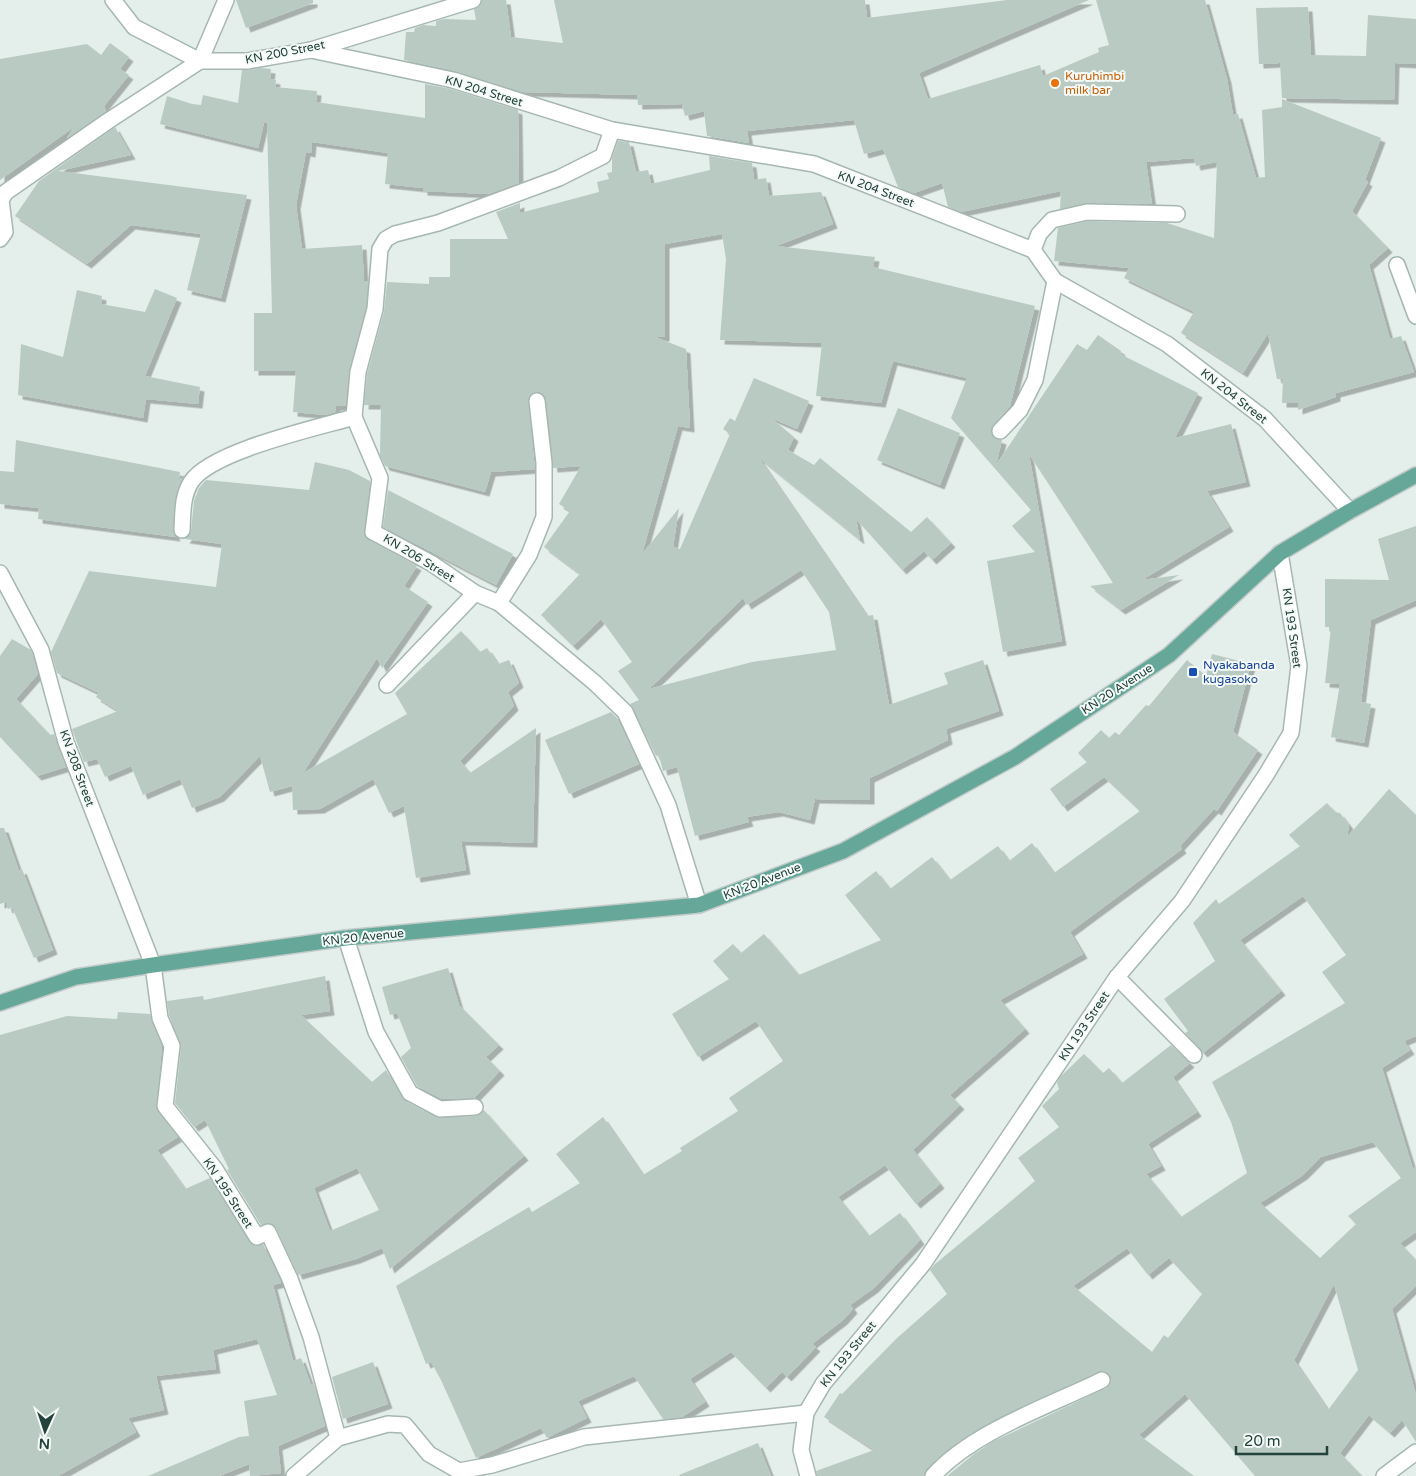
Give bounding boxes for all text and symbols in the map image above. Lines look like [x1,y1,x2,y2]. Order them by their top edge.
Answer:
street label: KN 200 Street [244,37,326,67]
place label: Kuruhimbi milk bar [1065,69,1124,97]
street label: KN 204 Street [443,72,525,110]
marker: Kuruhimbi milk bar [1049,77,1061,89]
street label: KN 204 Street [836,168,917,210]
street label: KN 204 Street [1198,366,1270,427]
street label: KN 206 Street [381,531,458,585]
street label: KN 193 Street [1279,587,1305,669]
place label: Nyakabanda kugasoko [1203,658,1275,686]
street label: KN 20 Avenue [1079,661,1155,717]
marker: Nyakabanda kugasoko [1187,666,1199,678]
street label: KN 208 Street [57,728,98,809]
street label: KN 20 Avenue [721,860,803,902]
street label: KN 20 Avenue [322,926,405,948]
street label: KN 193 Street [1056,988,1113,1063]
street label: KN 195 Street [200,1155,256,1231]
street label: KN 193 Street [817,1318,879,1390]
north arrow [20,1406,70,1456]
scale bar [1236,1424,1327,1456]
text: 20 m [1244,1432,1281,1450]
text: N [38,1435,50,1452]

